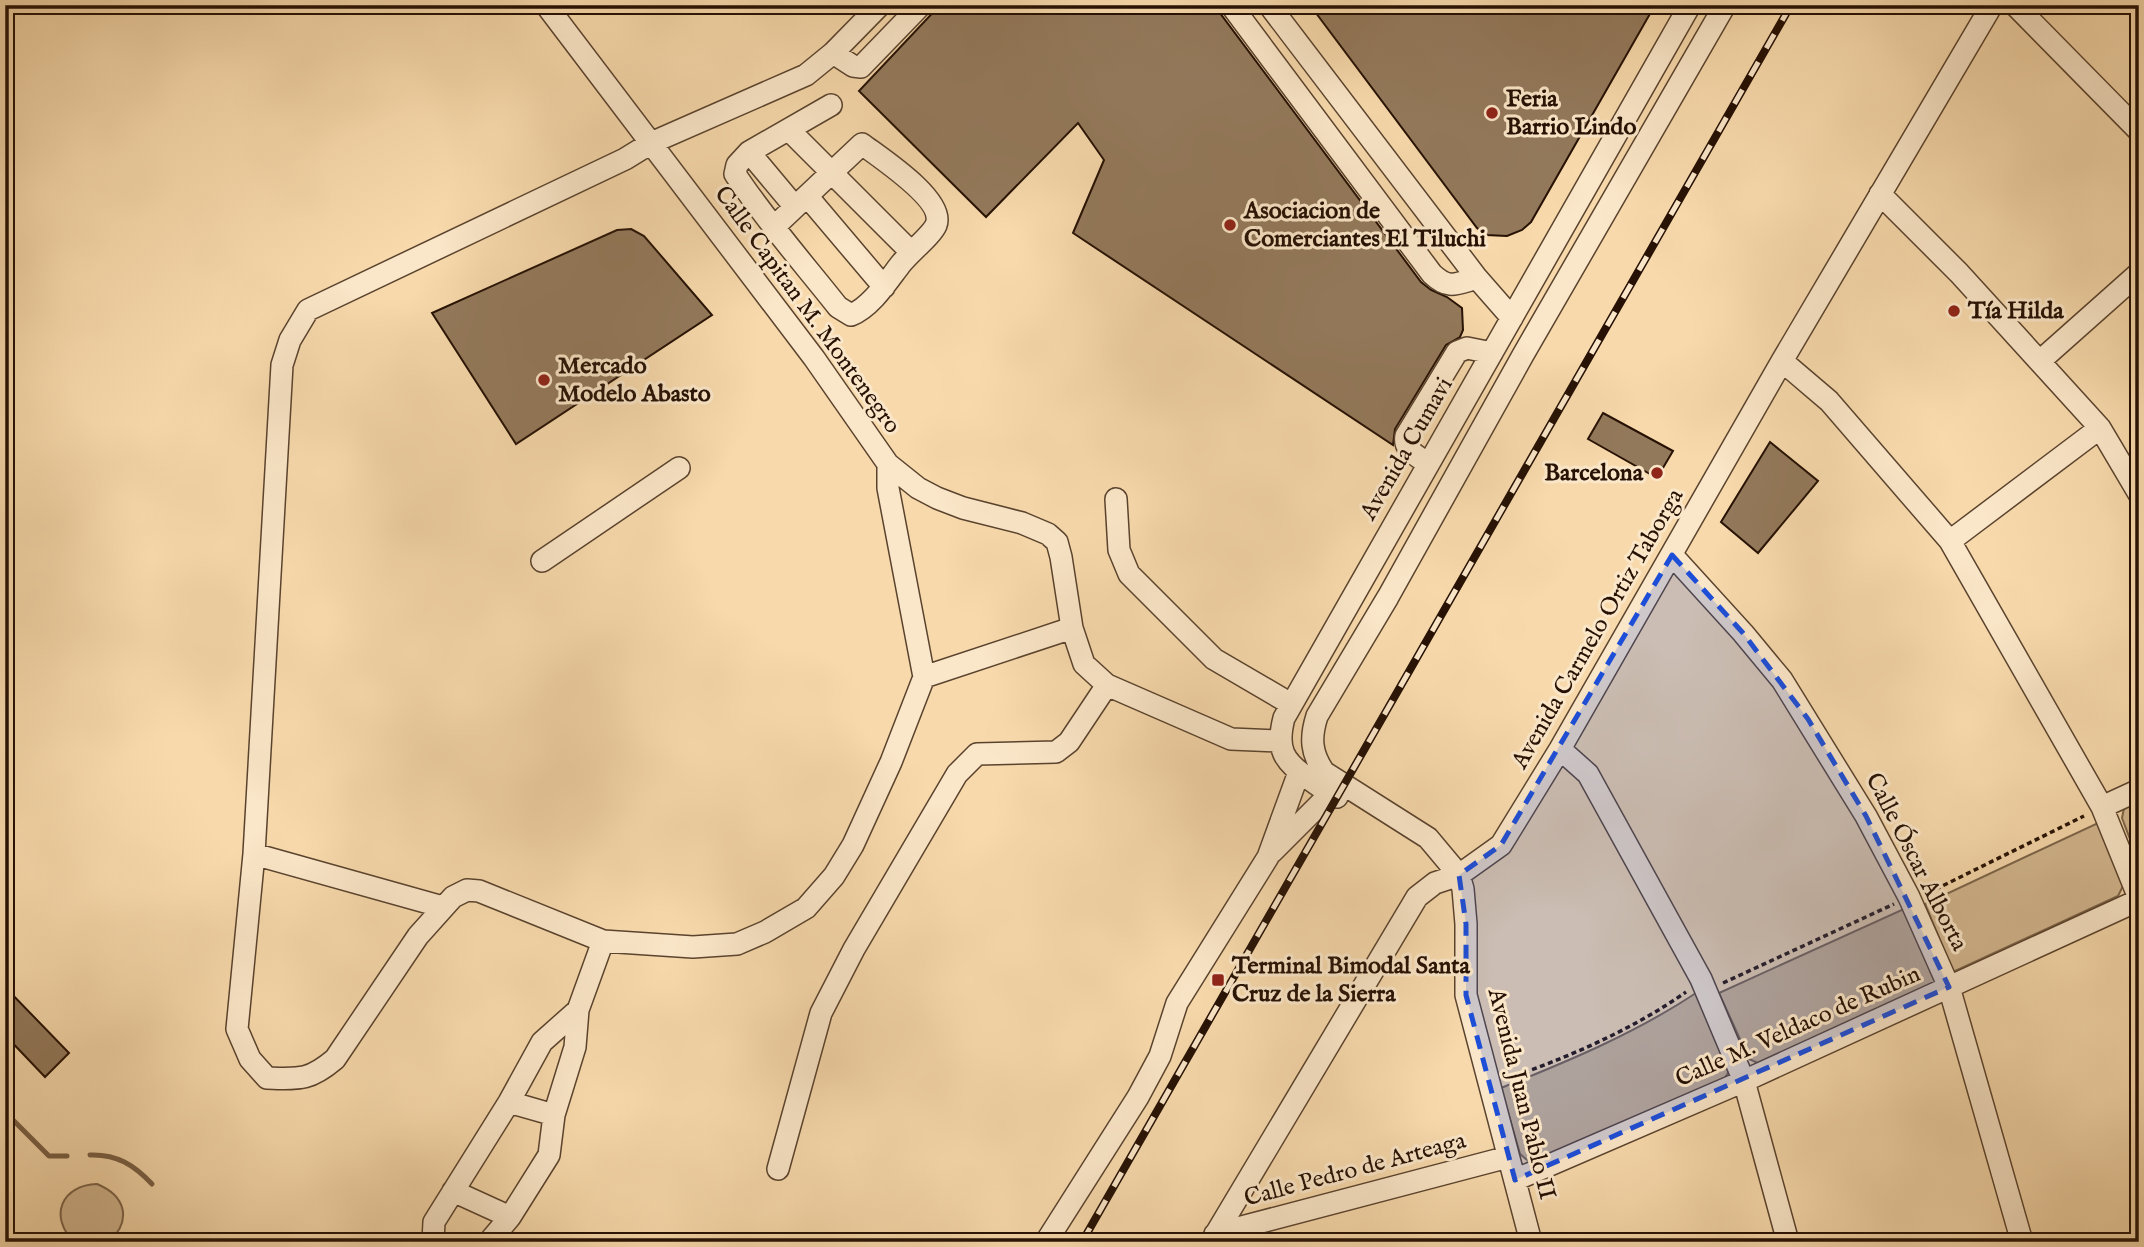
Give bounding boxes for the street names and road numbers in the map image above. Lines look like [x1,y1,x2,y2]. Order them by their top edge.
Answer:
street label: Calle Capitan M. Montenegro [707,180,907,440]
street label: Avenida Cumavi [1353,372,1460,527]
street label: Avenida Carmelo Ortiz Taborga [1504,483,1691,776]
street label: Calle Óscar Alborta [1858,768,1975,957]
street label: Calle M. Veldaco de Rubin [1671,959,1926,1095]
street label: Avenida Juan Pablo II [1479,984,1562,1203]
street label: Calle Pedro de Arteaga [1241,1125,1470,1215]

